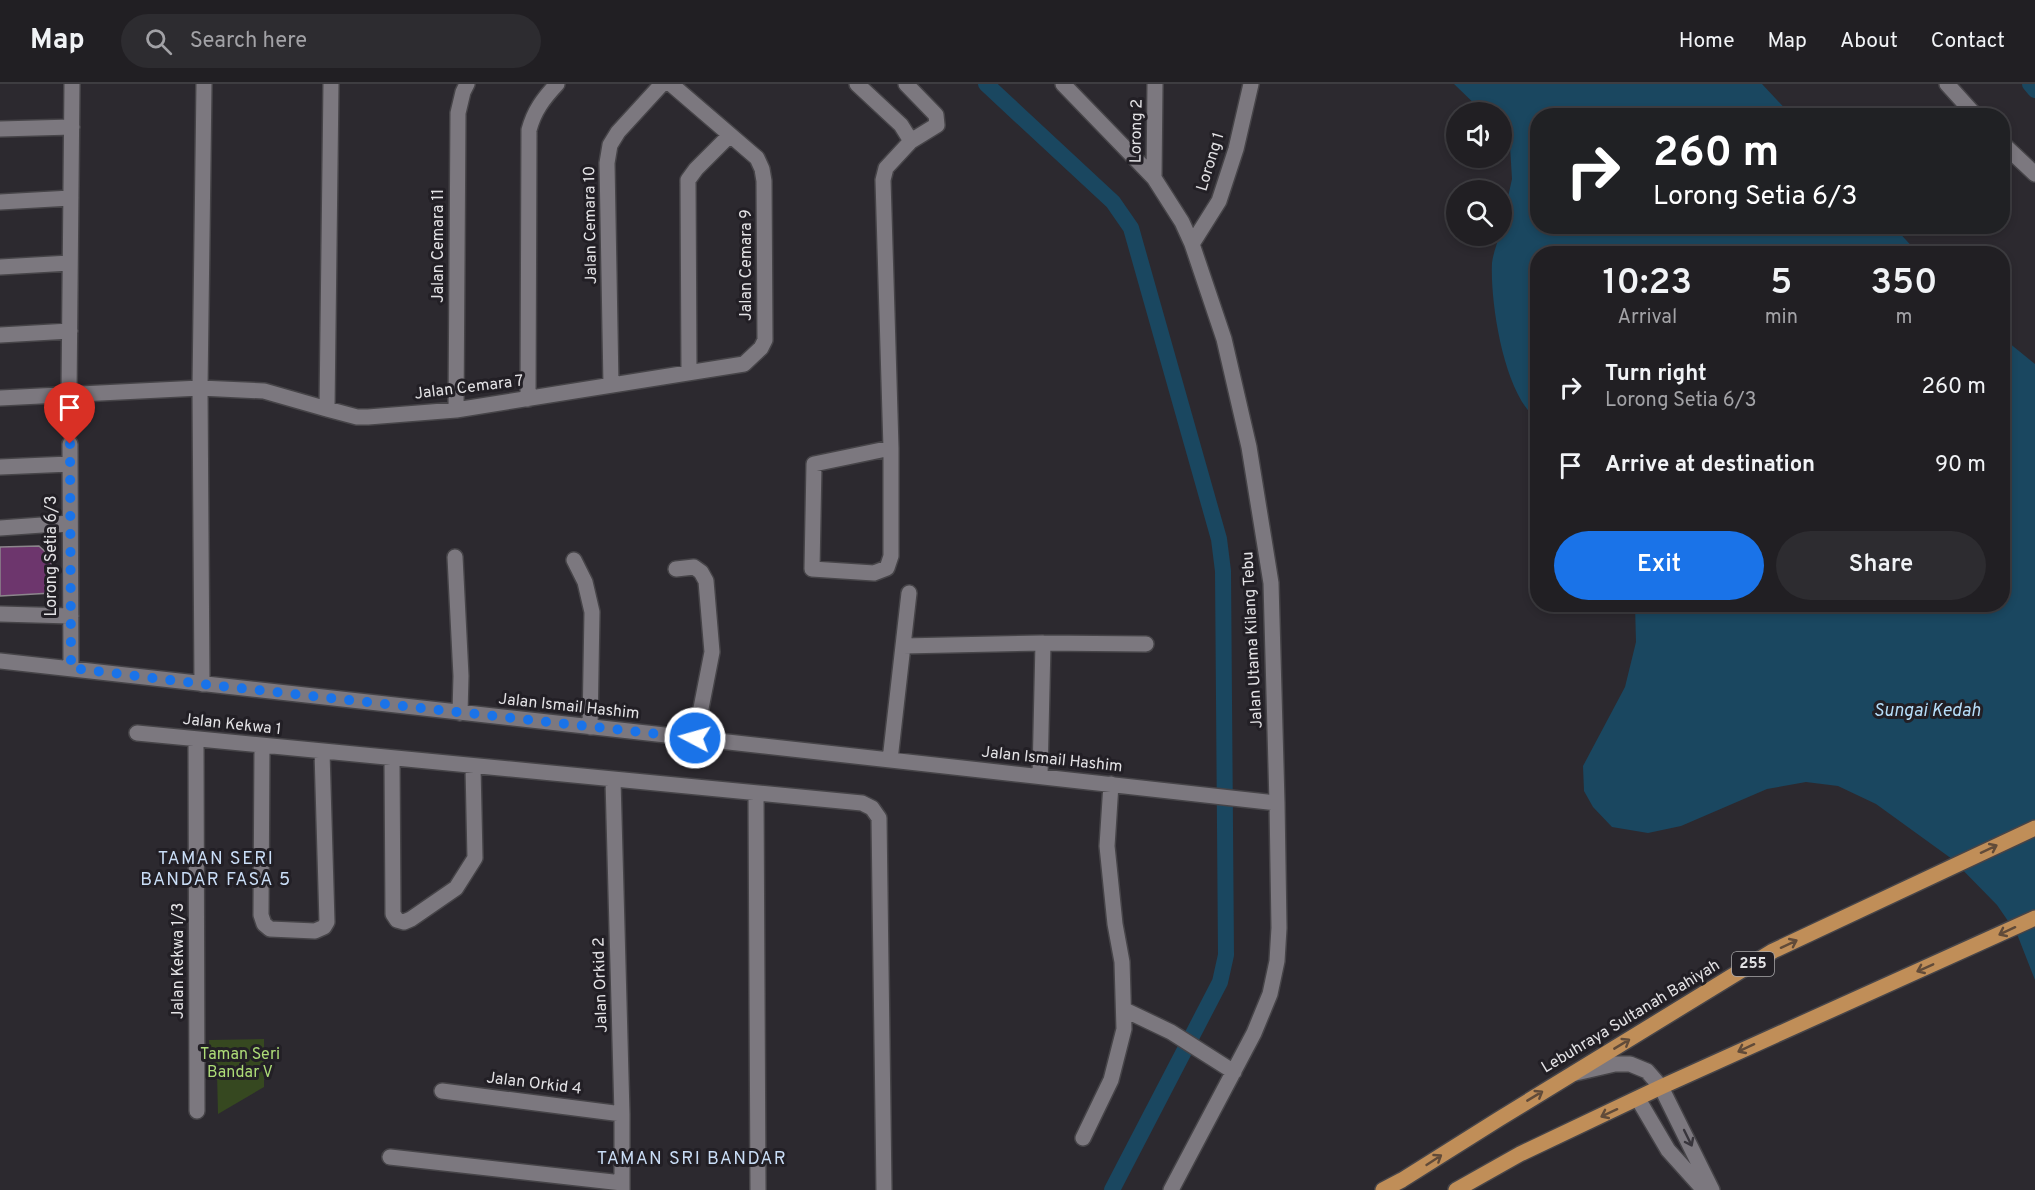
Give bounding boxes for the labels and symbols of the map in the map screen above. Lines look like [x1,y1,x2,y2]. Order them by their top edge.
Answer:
street label: Lorong 2 [1126,99,1148,163]
street label: Lorong 1 [1193,130,1229,194]
street label: Jalan Cemara 10 [580,166,602,284]
street label: Jalan Cemara 11 [429,189,449,303]
street label: Jalan Cemara 9 [737,209,757,321]
street label: Jalan Cemara 7 [413,371,525,405]
pin [44,382,95,444]
street label: Lorong Setia 6/3 [42,495,62,617]
street label: Jalan Utama Kilang Tebu [1238,551,1268,729]
street label: Jalan Ismail Hashim [497,690,641,724]
water label: Sungai Kedah [1874,700,1981,723]
position arrow [663,706,727,770]
street label: Jalan Kekwa 1 [182,710,282,740]
street label: Jalan Ismail Hashim [980,743,1124,777]
one-way arrow [1979,843,1997,855]
district label: TAMAN SERI BANDAR FASA 5 [140,848,292,892]
street label: Jalan Kekwa 1/3 [169,903,189,1019]
one-way arrow [1998,926,2016,938]
street label: Jalan Orkid 2 [589,937,613,1033]
one-way arrow [1780,937,1798,949]
road number: 255 [1732,952,1774,976]
street label: Lebuhraya Sultanah Bahiyah [1538,956,1724,1078]
one-way arrow [1916,963,1934,974]
one-way arrow [1613,1037,1630,1049]
one-way arrow [1737,1043,1755,1055]
park label: Taman Seri Bandar V [200,1045,280,1083]
street label: Jalan Orkid 4 [485,1068,583,1100]
one-way arrow [1526,1090,1543,1102]
one-way arrow [1600,1107,1618,1119]
one-way arrow [1682,1129,1694,1147]
district label: TAMAN SRI BANDAR [597,1148,787,1171]
one-way arrow [1425,1154,1442,1166]

